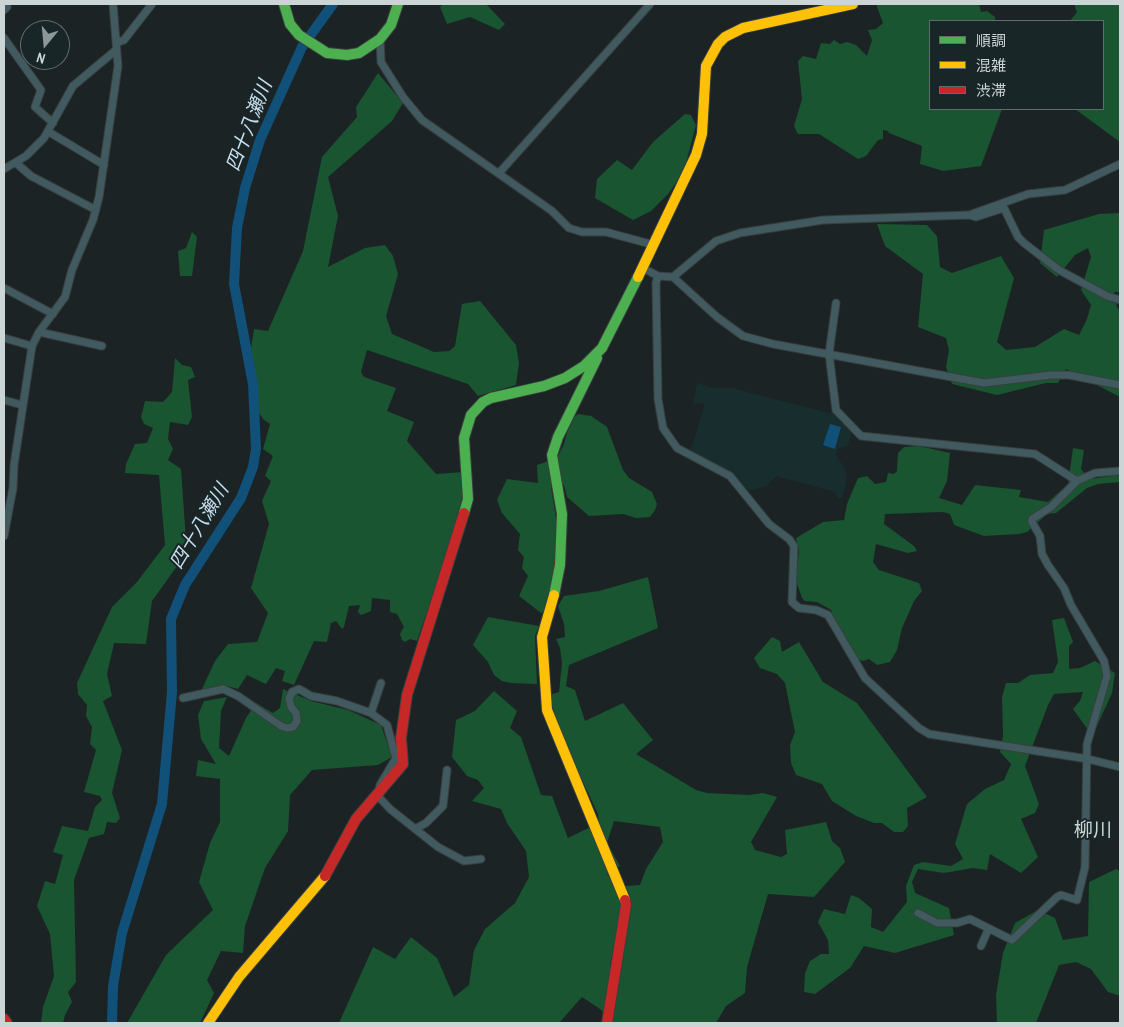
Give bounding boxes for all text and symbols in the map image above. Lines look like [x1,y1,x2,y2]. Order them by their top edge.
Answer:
north arrow [20,20,70,70]
legend [929,20,1104,110]
text: 順調 [976,30,1006,51]
text: N [34,49,48,68]
text: 混雑 [976,55,1006,76]
water label: 四十八瀬川 [222,78,278,174]
text: 渋滞 [976,80,1006,101]
water label: 四十八瀬川 [166,480,234,574]
district label: 柳川 [1074,820,1112,842]

